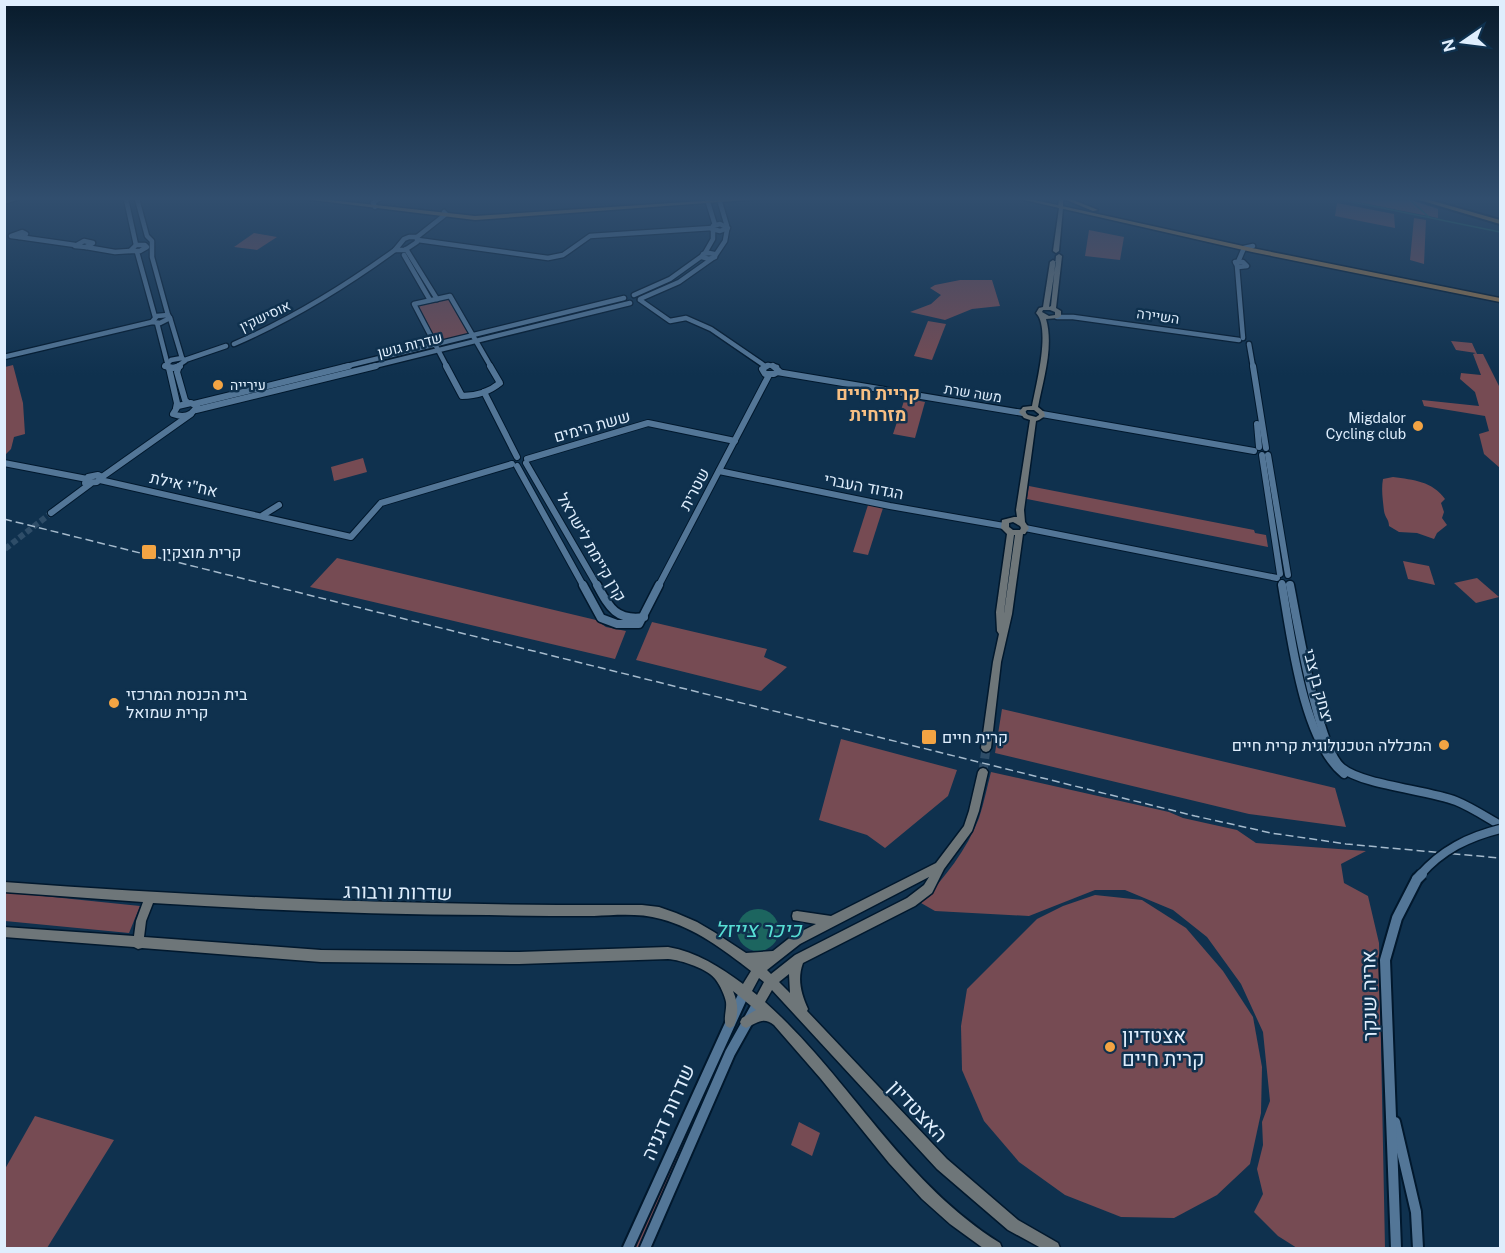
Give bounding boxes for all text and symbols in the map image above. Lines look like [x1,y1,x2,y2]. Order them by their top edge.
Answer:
north arrow [1433,12,1493,72]
text: N [1438,37,1460,54]
street label: אוסישקין [237,297,293,335]
street label: השיירה [1136,305,1180,327]
street label: שדרות גושן [376,329,444,361]
place label: עירייה [230,377,266,393]
marker: עירייה [211,378,225,392]
street label: משה שרת [943,381,1003,405]
district label: קריית חיים מזרחית [836,383,920,425]
street label: ששת הימים [552,407,633,446]
place label: Migdalor Cycling club [1326,410,1406,442]
marker: Migdalor Cycling club [1411,419,1425,433]
street label: שטרית [675,465,713,514]
street label: אח"י אילת [148,468,220,501]
street label: הגדוד העברי [823,469,905,504]
street label: קרן קיימת לישראל [553,490,630,605]
marker: קרית מוצקין [140,543,158,561]
place label: קרית מוצקין [162,543,242,562]
street label: יצחק בן צבי [1299,647,1338,725]
place label: בית הכנסת המרכזי קרית שמואל [126,685,248,722]
marker: בית הכנסת המרכזי קרית שמואל [107,696,121,710]
marker: קרית חיים [920,728,938,746]
place label: קרית חיים [942,728,1008,747]
place label: המכללה הטכנולוגית קרית חיים [1232,736,1432,755]
marker: המכללה הטכנולוגית קרית חיים [1437,738,1451,752]
street label: שדרות ורבורג [343,879,453,905]
water label: כיכר צייזל [715,917,803,942]
street label: אריה שנקר [1356,950,1382,1042]
place label: אצטדיון קרית חיים [1122,1024,1205,1071]
marker: אצטדיון קרית חיים [1103,1040,1117,1054]
street label: שדרות דגניה [636,1060,700,1164]
street label: האצטדיון [883,1075,953,1147]

